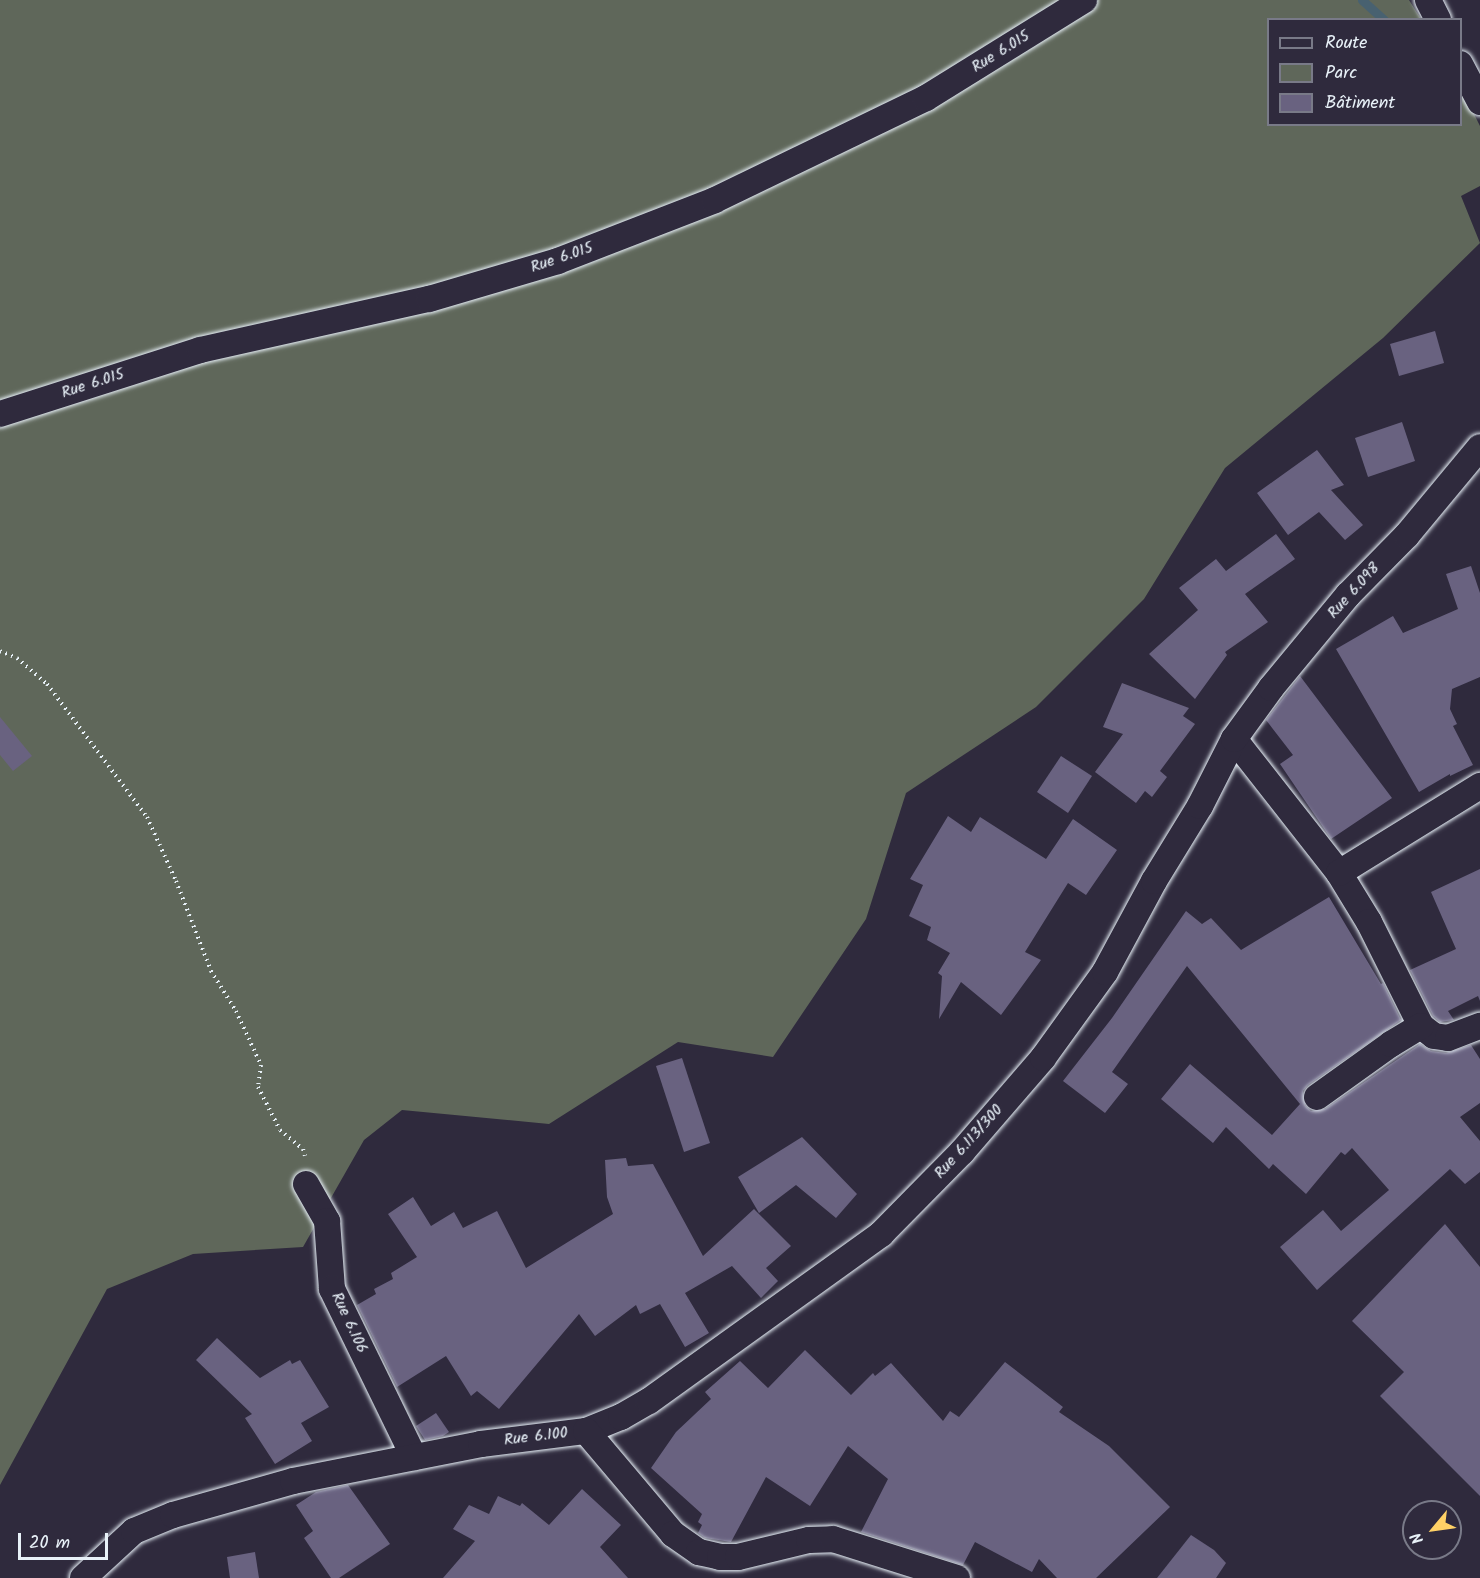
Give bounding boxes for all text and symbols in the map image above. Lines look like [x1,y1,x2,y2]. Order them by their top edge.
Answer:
legend [1267,18,1462,126]
street label: Rue 6.015 [968,27,1034,77]
text: Route [1325,29,1367,58]
text: Parc [1325,59,1357,88]
text: Bâtiment [1325,89,1395,118]
street label: Rue 6.015 [528,238,596,278]
street label: Rue 6.015 [59,365,127,403]
street label: Rue 6.098 [1324,559,1384,623]
street label: Rue 6.113/300 [931,1101,1007,1183]
street label: Rue 6.106 [327,1289,371,1357]
street label: Rue 6.100 [503,1424,569,1450]
north arrow [1402,1500,1462,1560]
scale bar [21,1521,111,1559]
text: N [1404,1528,1431,1548]
text: 20 m [29,1529,70,1558]

